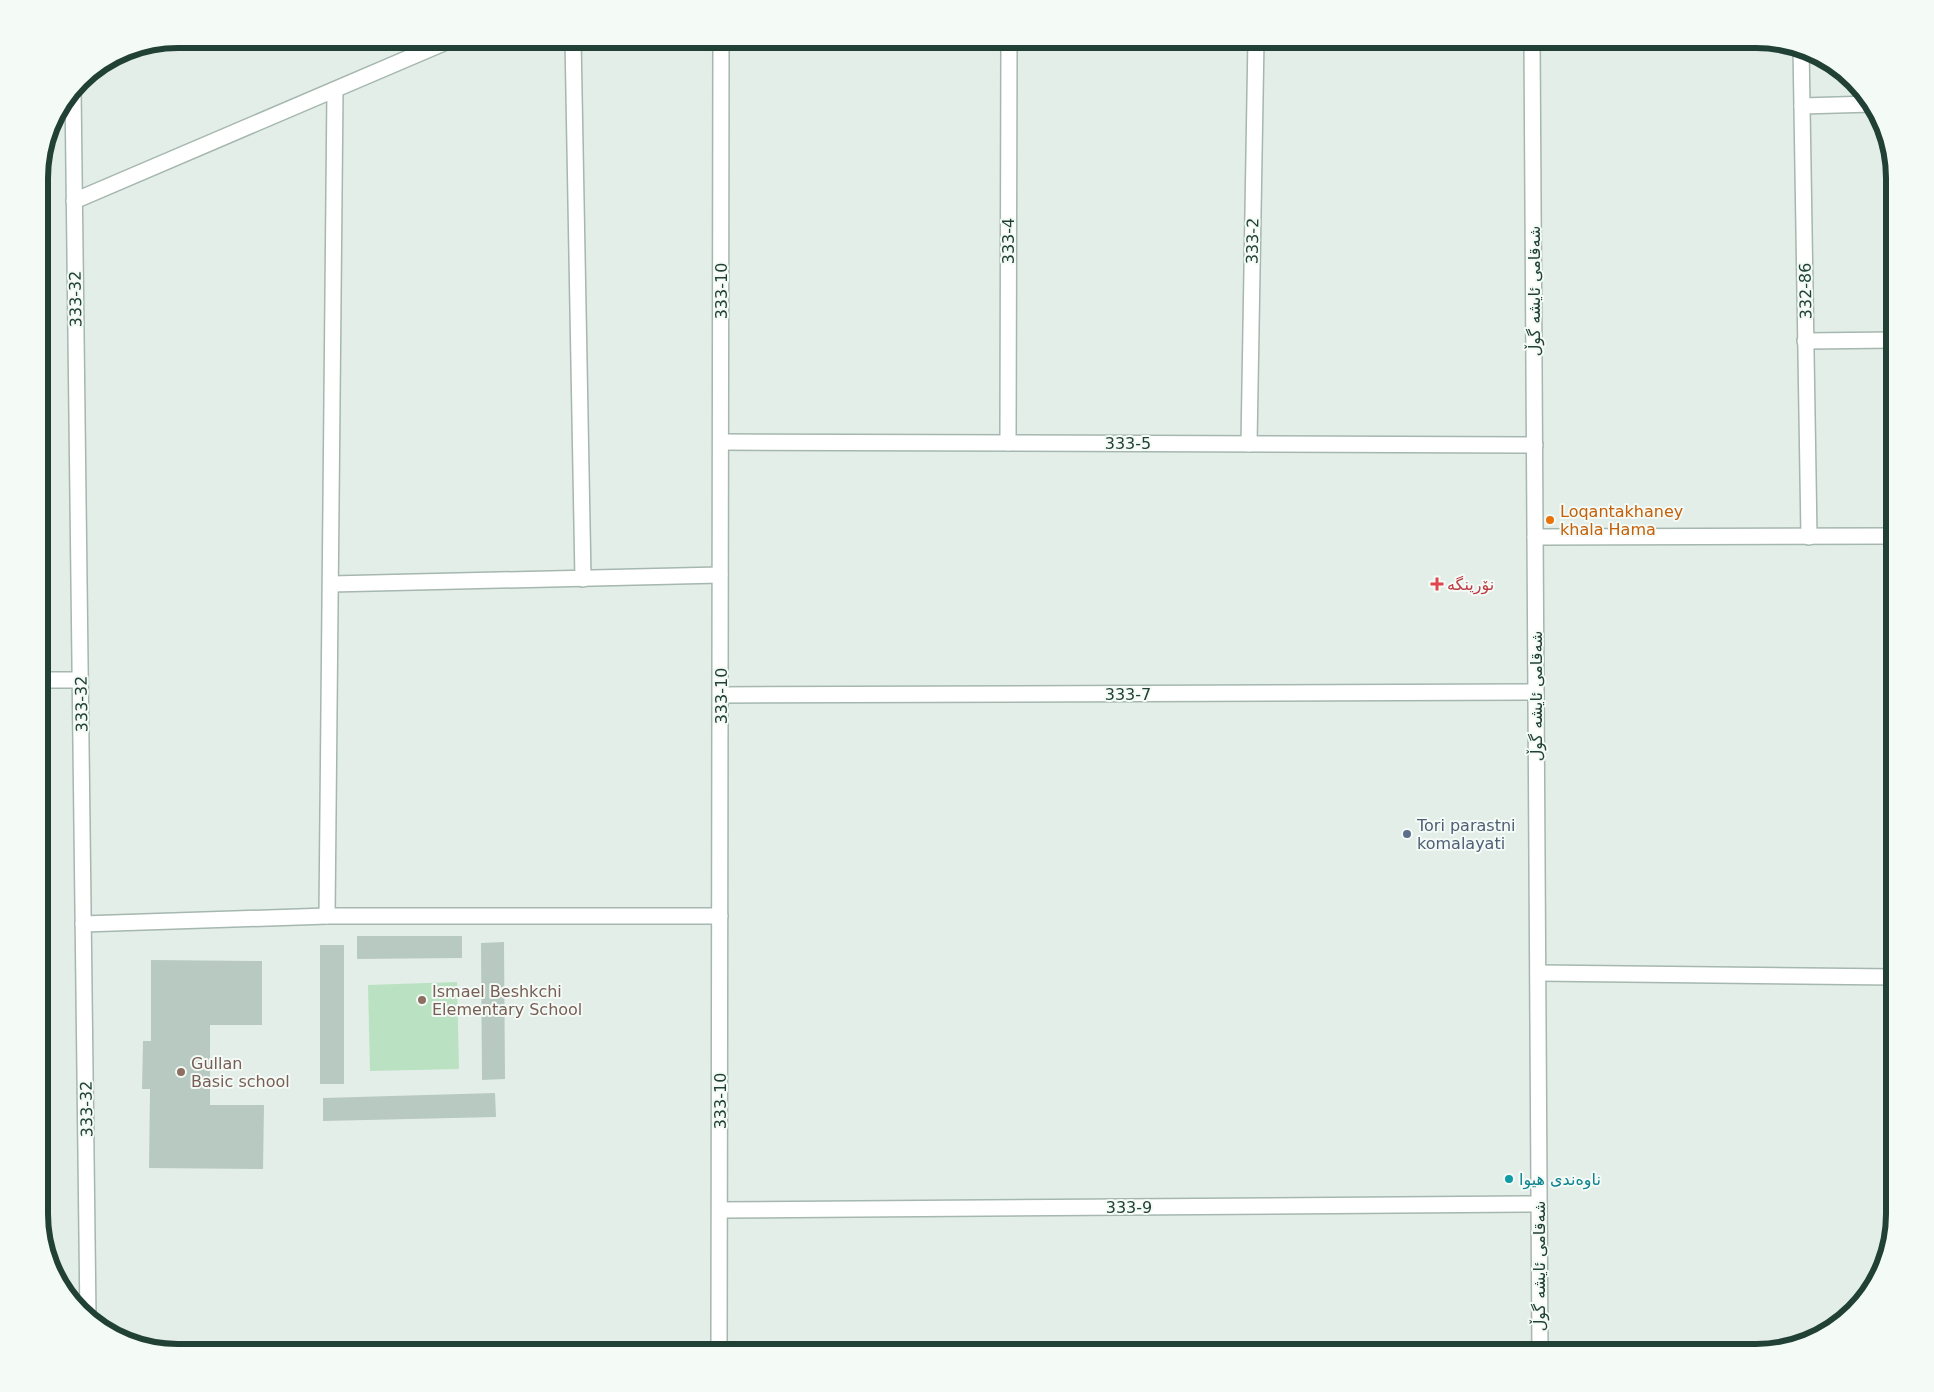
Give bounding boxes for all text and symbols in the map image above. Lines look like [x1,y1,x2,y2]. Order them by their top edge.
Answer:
street label: 333-4 [999,218,1018,264]
street label: 333-2 [1243,218,1262,264]
street label: شەقامی ئایشە گوڵ [1524,226,1545,356]
street label: 332-86 [1796,262,1815,319]
street label: 333-10 [712,263,731,319]
street label: 333-32 [66,270,85,327]
street label: 333-5 [1105,434,1151,453]
place label: Loqantakhaney khala Hama [1560,502,1683,539]
marker: Loqantakhaney khala Hama [1544,514,1556,526]
place label: نۆرینگە [1447,575,1494,595]
marker: نۆرینگە [1431,578,1443,590]
street label: شەقامی ئایشە گوڵ [1526,631,1547,761]
street label: 333-10 [712,668,731,724]
street label: 333-32 [72,675,91,732]
street label: 333-7 [1105,685,1151,704]
place label: Tori parastni komalayati [1416,816,1516,853]
marker: Tori parastni komalayati [1401,828,1413,840]
place label: Ismael Beshkchi Elementary School [432,982,582,1019]
marker: Ismael Beshkchi Elementary School [416,994,428,1006]
place label: Gullan Basic school [191,1054,290,1091]
marker: Gullan Basic school [175,1066,187,1078]
street label: 333-10 [711,1073,730,1129]
street label: 333-32 [77,1080,96,1137]
place label: ناوەندی هیوا [1519,1170,1601,1190]
marker: ناوەندی هیوا [1503,1173,1515,1185]
street label: 333-9 [1106,1198,1152,1217]
street label: شەقامی ئایشە گوڵ [1529,1201,1550,1331]

